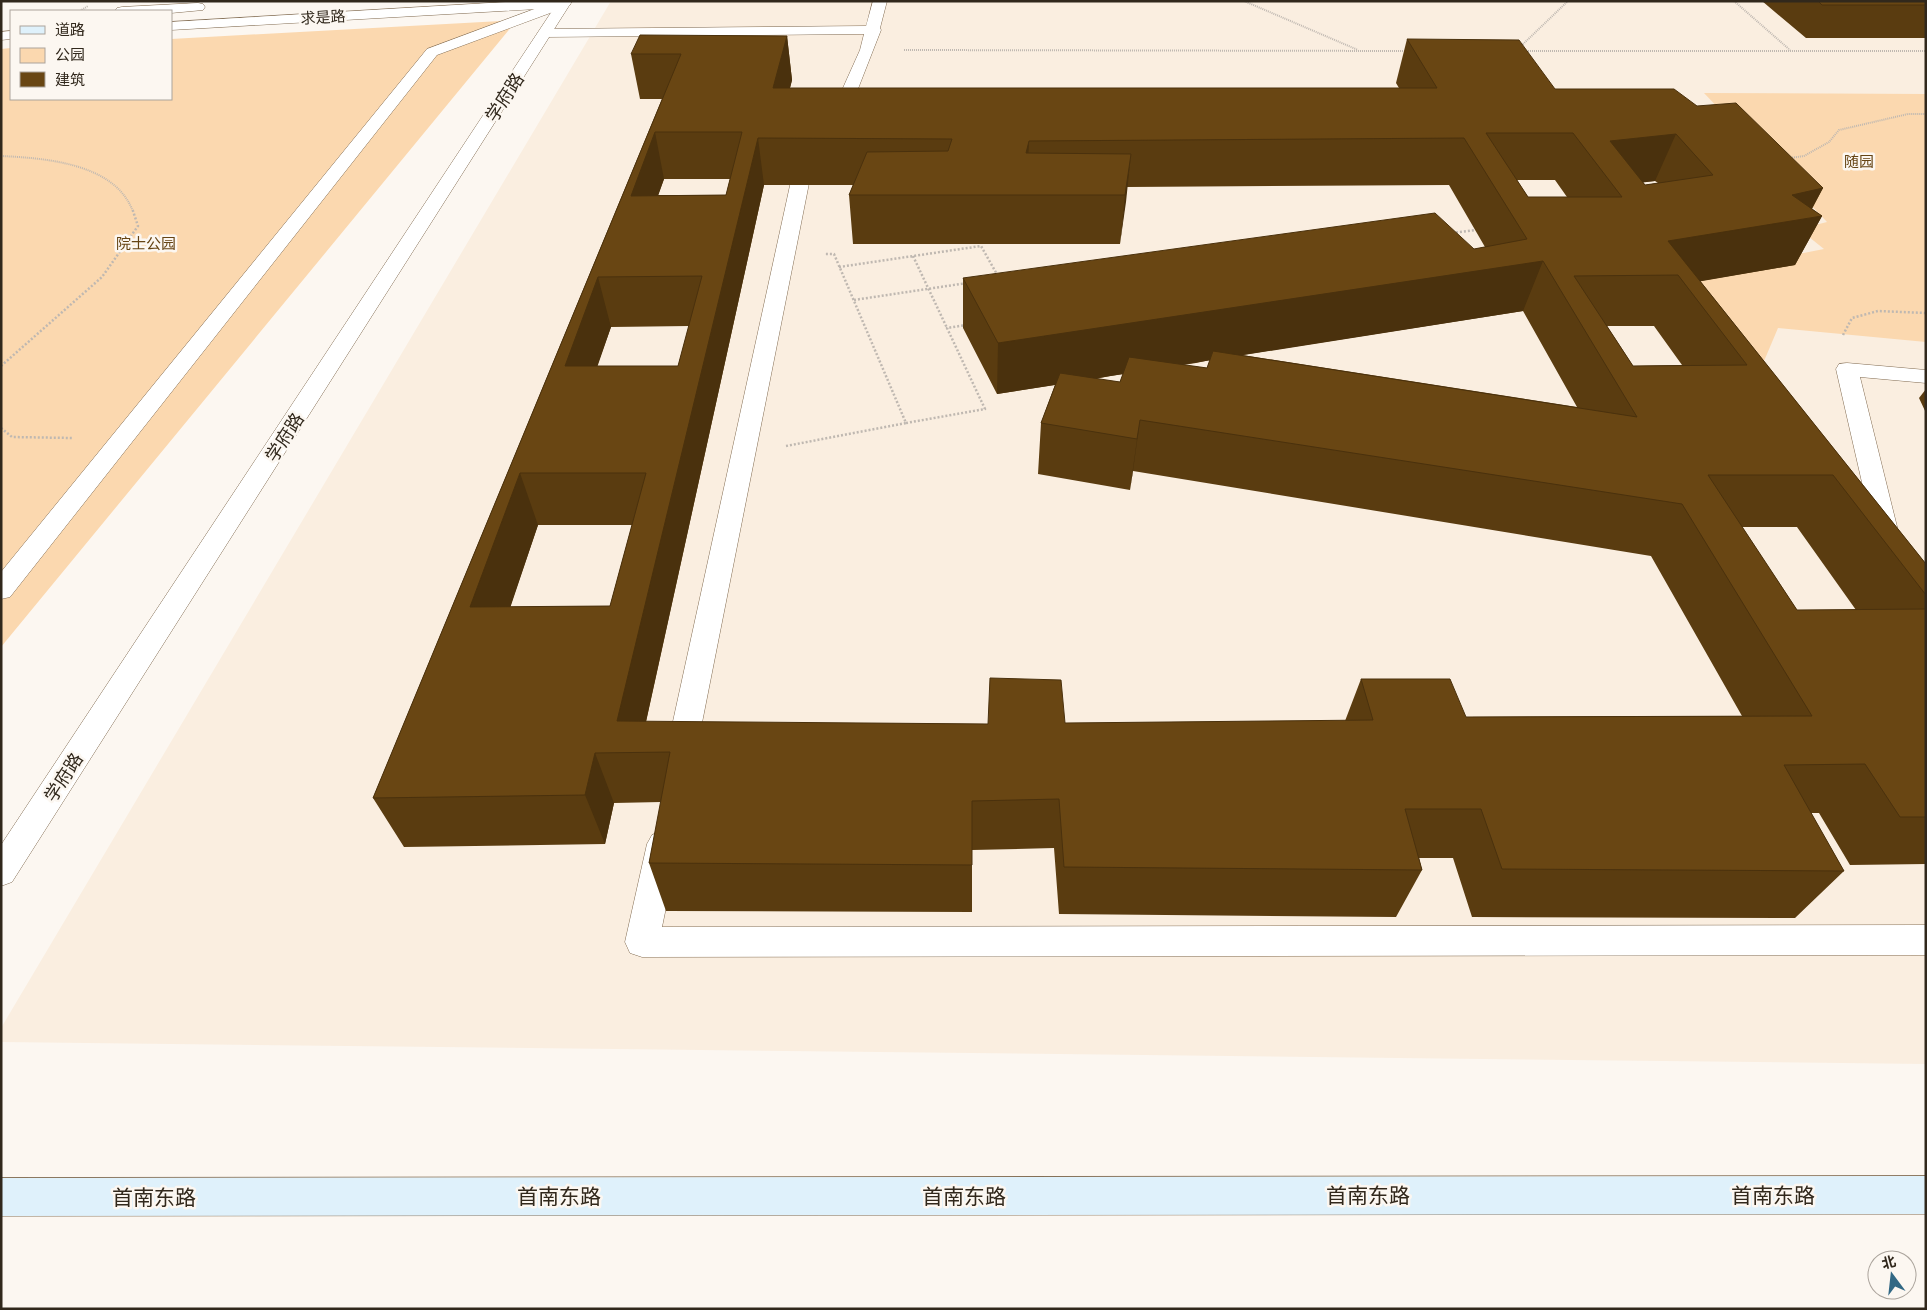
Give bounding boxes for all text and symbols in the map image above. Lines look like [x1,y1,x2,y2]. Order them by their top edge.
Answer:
street label: 求是路 [300,5,346,29]
legend [10,10,172,100]
text: 道路 [55,19,85,40]
text: 公园 [55,44,85,65]
street label: 学府路 [479,68,529,126]
text: 建筑 [55,69,85,90]
park label: 随园 [1844,151,1874,172]
park label: 院士公园 [116,233,176,254]
street label: 学府路 [259,408,309,466]
street label: 学府路 [38,748,88,806]
street label: 首南东路 [1326,1181,1410,1209]
street label: 首南东路 [1731,1181,1815,1209]
street label: 首南东路 [517,1182,601,1210]
street label: 首南东路 [922,1182,1006,1210]
street label: 首南东路 [112,1183,196,1211]
north arrow [1867,1250,1917,1300]
text: 北 [1879,1251,1898,1273]

